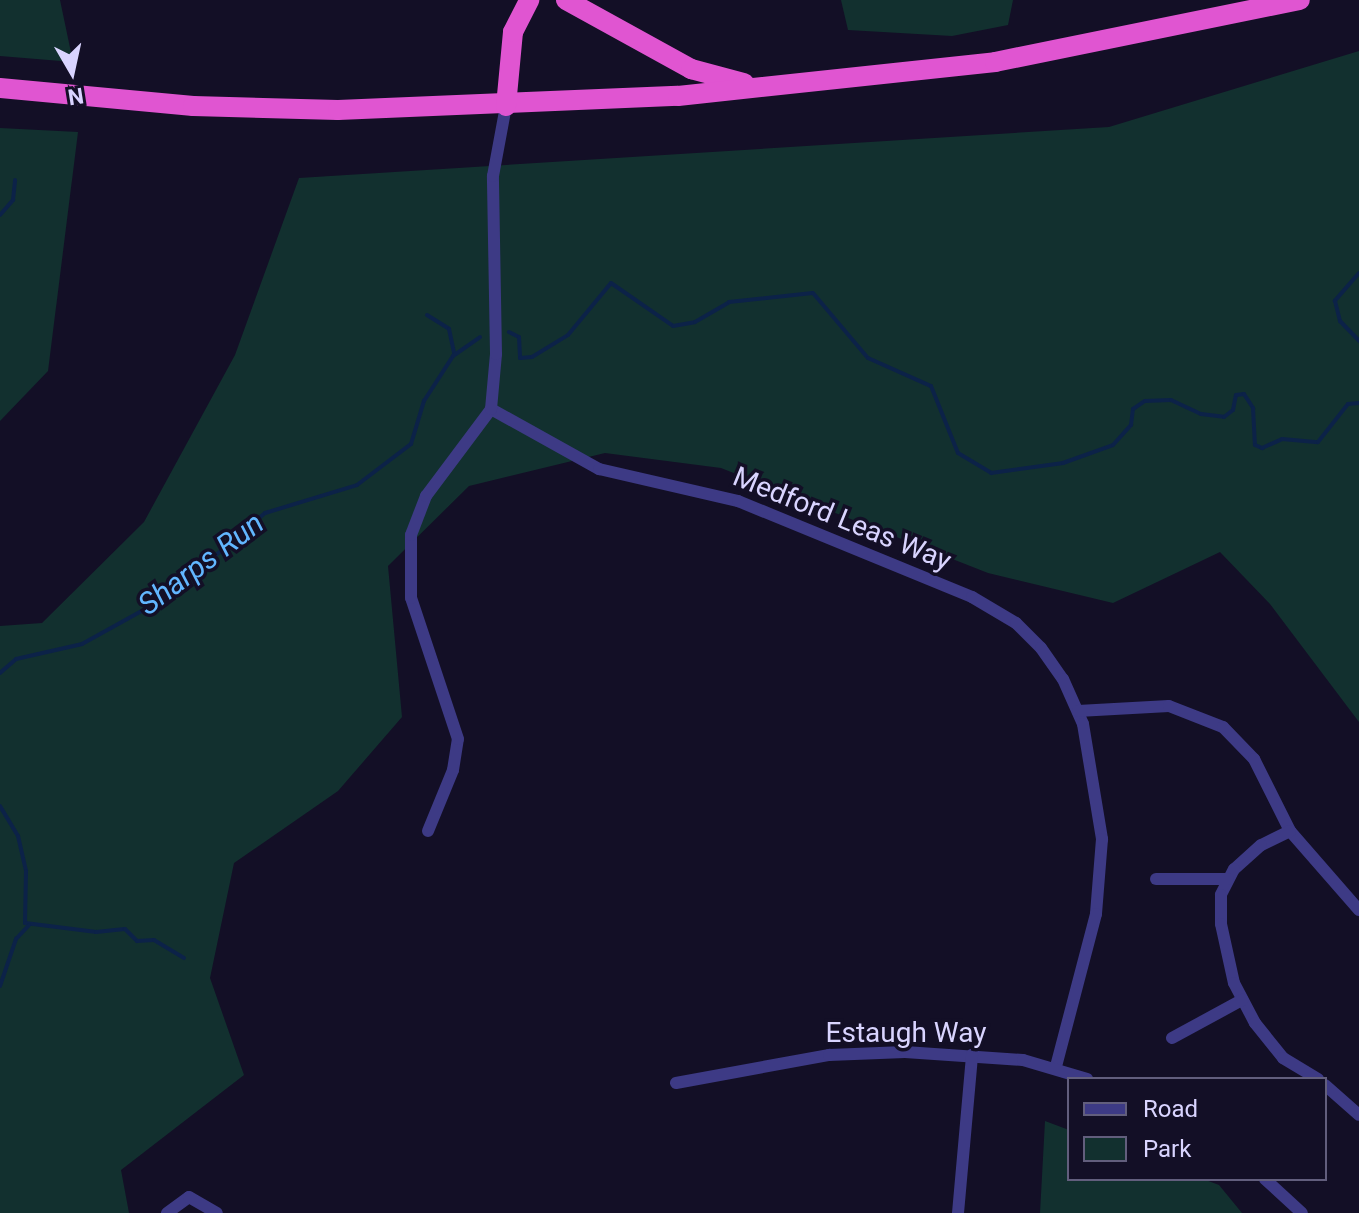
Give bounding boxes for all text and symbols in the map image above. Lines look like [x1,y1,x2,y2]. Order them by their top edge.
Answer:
north arrow [32,32,112,112]
text: N [66,83,85,110]
street label: Medford Leas Way [728,460,956,578]
water label: Sharps Run [131,505,271,623]
street label: Estaugh Way [826,1016,986,1050]
legend [1067,1077,1327,1181]
text: Road [1143,1095,1198,1123]
text: Park [1143,1135,1191,1163]

